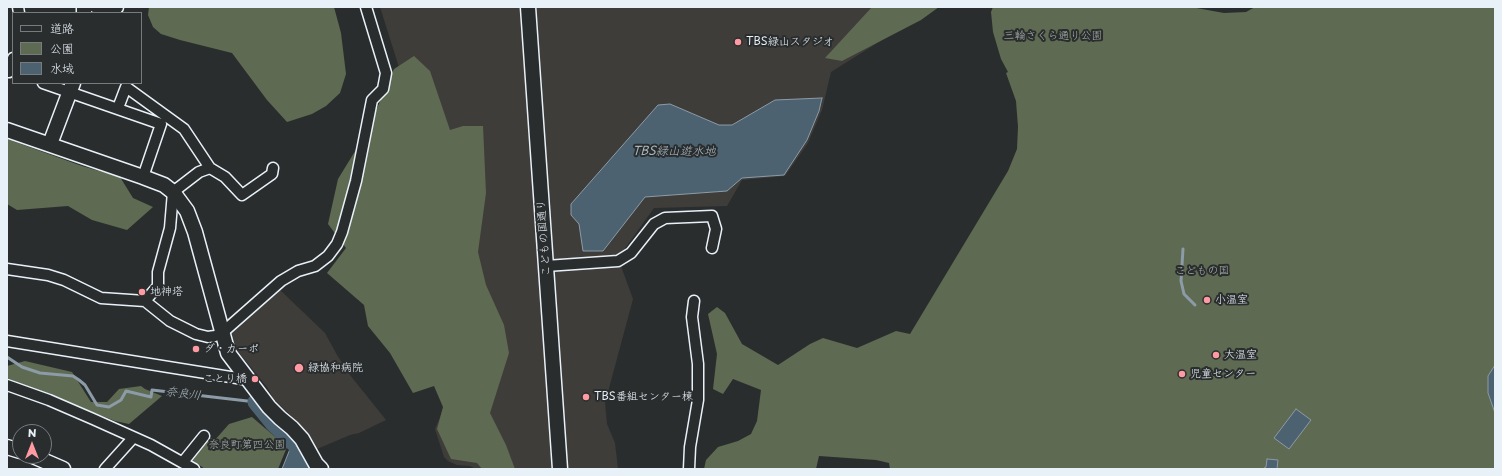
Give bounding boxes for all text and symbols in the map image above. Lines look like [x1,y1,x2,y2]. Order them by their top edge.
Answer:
legend [12,12,142,84]
text: 道路 [50,19,74,37]
park label: 三輪さくら通り公園 [1004,29,1102,43]
place label: TBS緑山スタジオ [746,35,834,49]
marker: TBS緑山スタジオ [733,37,743,47]
text: 公園 [50,39,74,57]
text: 水域 [50,59,74,77]
water label: TBS緑山遊水地 [632,145,716,159]
street label: こどもの国通り [535,199,553,277]
park label: こどもの国 [1175,264,1229,278]
place label: 地神塔 [150,285,183,299]
marker: 地神塔 [137,287,147,297]
place label: 小温室 [1215,293,1248,307]
marker: 小温室 [1202,295,1212,305]
place label: ダ・カーポ [204,342,259,356]
marker: ダ・カーポ [191,344,201,354]
place label: 大温室 [1224,348,1257,362]
marker: 大温室 [1211,350,1221,360]
place label: 緑協和病院 [308,361,363,375]
marker: 緑協和病院 [293,362,305,374]
place label: 児童センター [1190,367,1256,381]
marker: 児童センター [1177,369,1187,379]
place label: ことり橋 [203,372,247,386]
marker: ことり橋 [250,374,260,384]
water label: 奈良川 [164,385,202,403]
place label: TBS番組センター棟 [594,390,693,404]
marker: TBS番組センター棟 [581,392,591,402]
north arrow [12,424,52,464]
text: N [28,424,36,441]
park label: 奈良町第四公園 [209,438,285,452]

